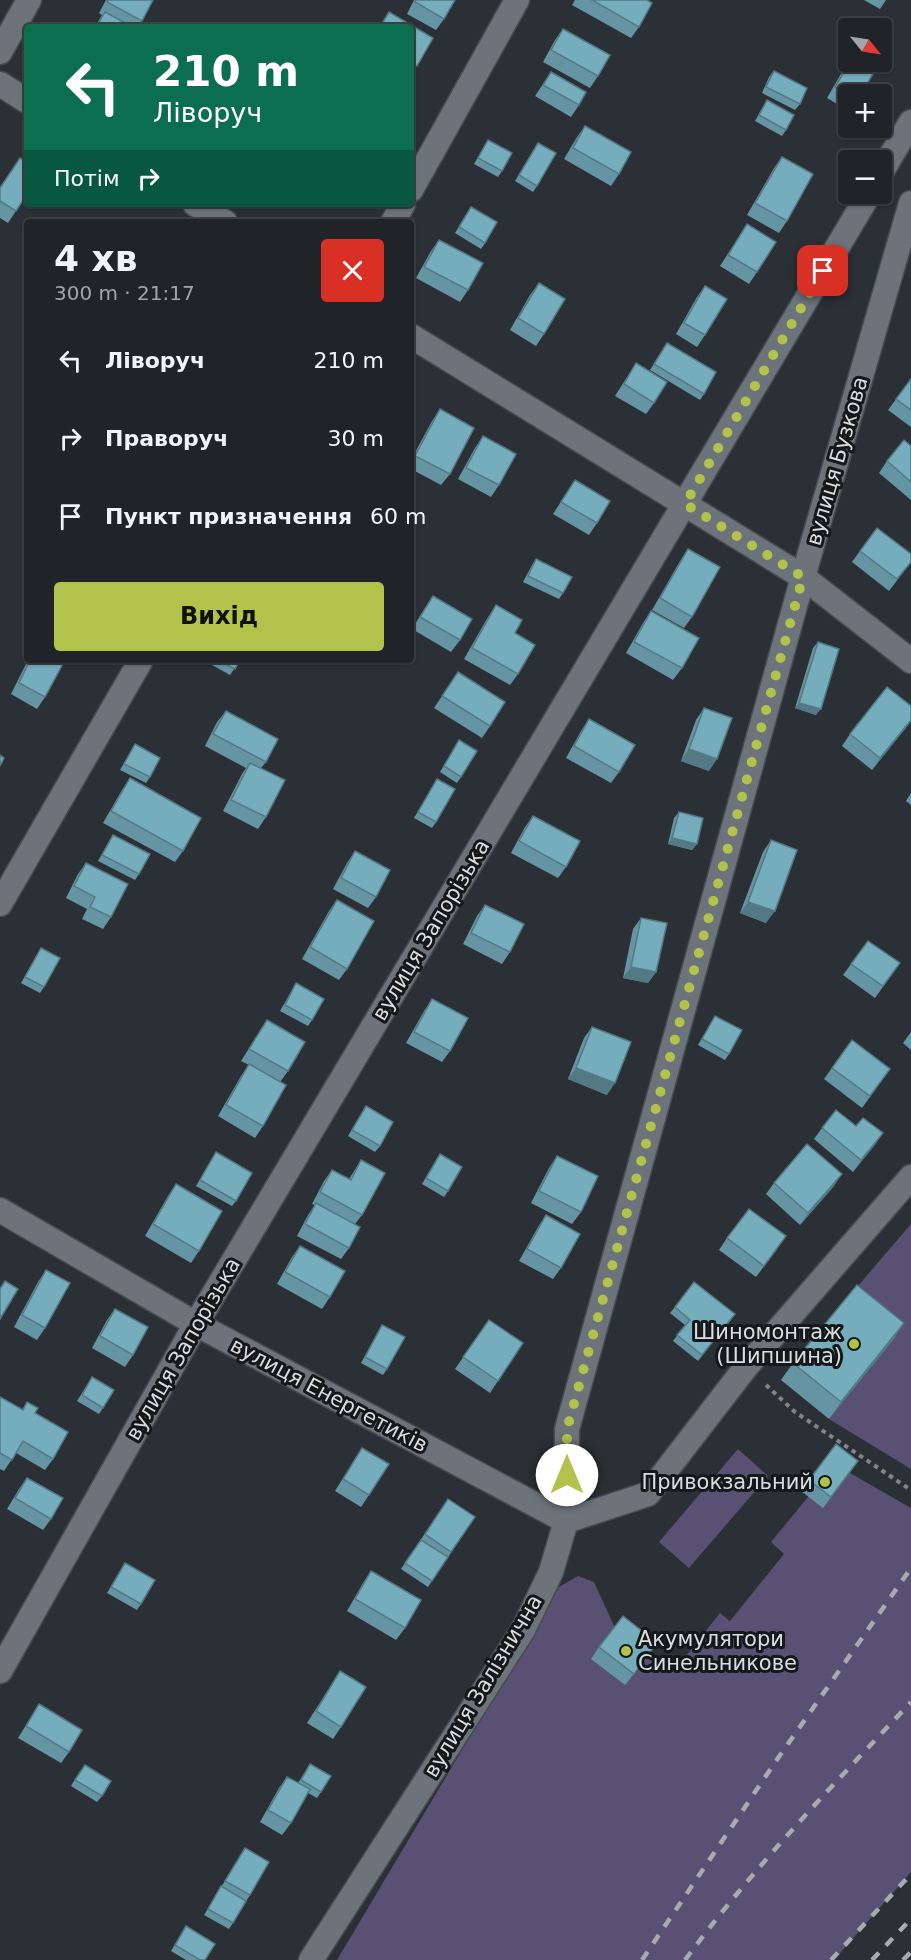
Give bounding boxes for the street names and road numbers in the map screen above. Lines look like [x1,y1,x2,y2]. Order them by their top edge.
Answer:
street label: вулиця Бузкова [801,374,873,548]
street label: вулиця Запорізька [367,835,495,1025]
street label: вулиця Запорізька [121,1254,245,1444]
street label: вулиця Енергетиків [226,1333,432,1457]
street label: вулиця Залізнична [419,1590,547,1782]

